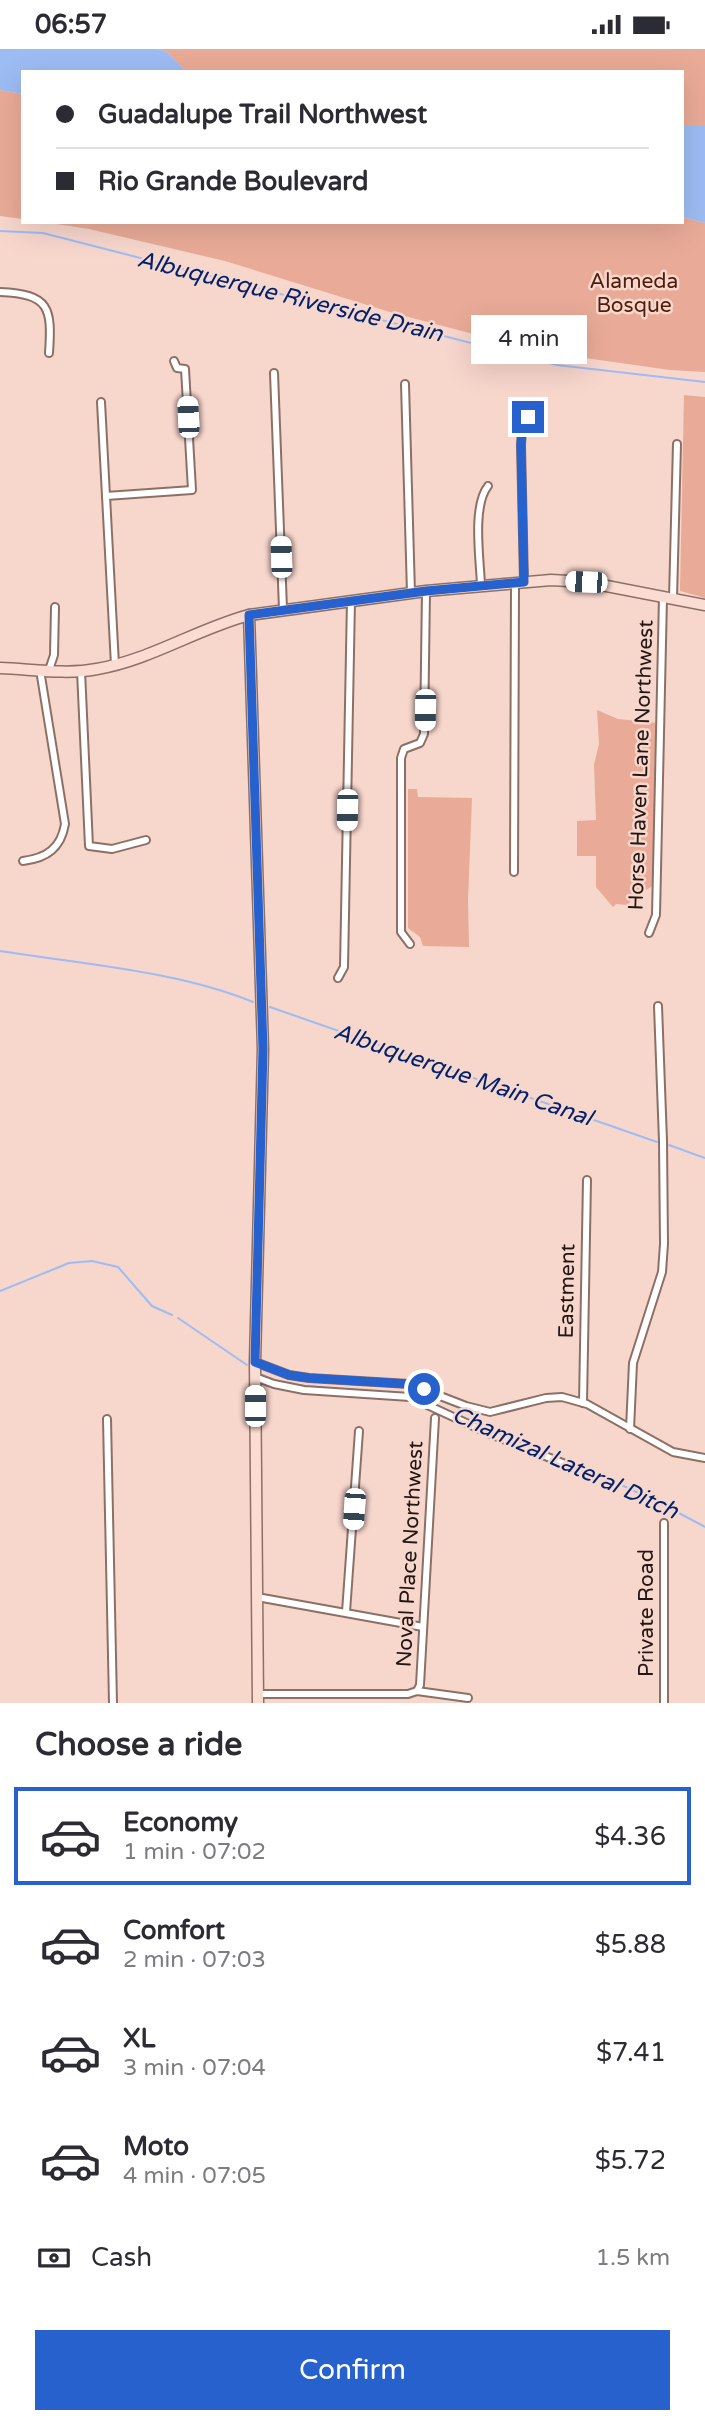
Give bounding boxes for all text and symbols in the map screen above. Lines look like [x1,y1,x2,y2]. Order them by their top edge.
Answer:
text: 06:57 [35,9,107,40]
text: Guadalupe Trail Northwest [98,99,427,130]
text: Rio Grande Boulevard [98,166,368,197]
water label: Albuquerque Riverside Drain [134,245,446,349]
park label: Alameda Bosque [590,269,678,318]
callout: 4 min [470,315,586,365]
text: 4 min [498,325,560,353]
car [177,395,200,439]
route end [512,401,544,433]
car [270,536,293,578]
car [565,571,608,593]
street label: Horse Haven Lane Northwest [623,619,659,911]
car [415,689,436,731]
car [337,789,358,831]
water label: Albuquerque Main Canal [330,1018,598,1133]
street label: Eastment [554,1243,580,1339]
route start [408,1373,440,1405]
car [245,1385,266,1427]
water label: Chamizal Lateral Ditch [448,1400,683,1526]
street label: Noval Place Northwest [392,1440,428,1668]
car [343,1487,366,1531]
street label: Private Road [634,1549,659,1677]
text: Choose a ride [35,1726,242,1764]
icon: car [39,1805,102,1868]
text: Economy [123,1807,238,1838]
text: $4.36 [594,1821,666,1852]
text: 1 min · 07:02 [123,1838,266,1866]
icon: car [39,1913,102,1976]
text: Comfort [123,1915,225,1946]
text: $5.88 [595,1929,666,1960]
text: 2 min · 07:03 [123,1946,266,1974]
icon: car [39,2021,102,2084]
text: XL [123,2023,155,2054]
text: $7.41 [596,2037,666,2068]
text: 3 min · 07:04 [123,2054,266,2082]
icon: car [39,2129,102,2192]
text: Moto [123,2131,189,2162]
text: $5.72 [595,2145,666,2176]
text: 4 min · 07:05 [123,2162,266,2190]
icon: cash [35,2239,73,2277]
text: Cash [91,2242,152,2273]
text: 1.5 km [596,2244,670,2272]
button: Confirm [35,2330,670,2410]

